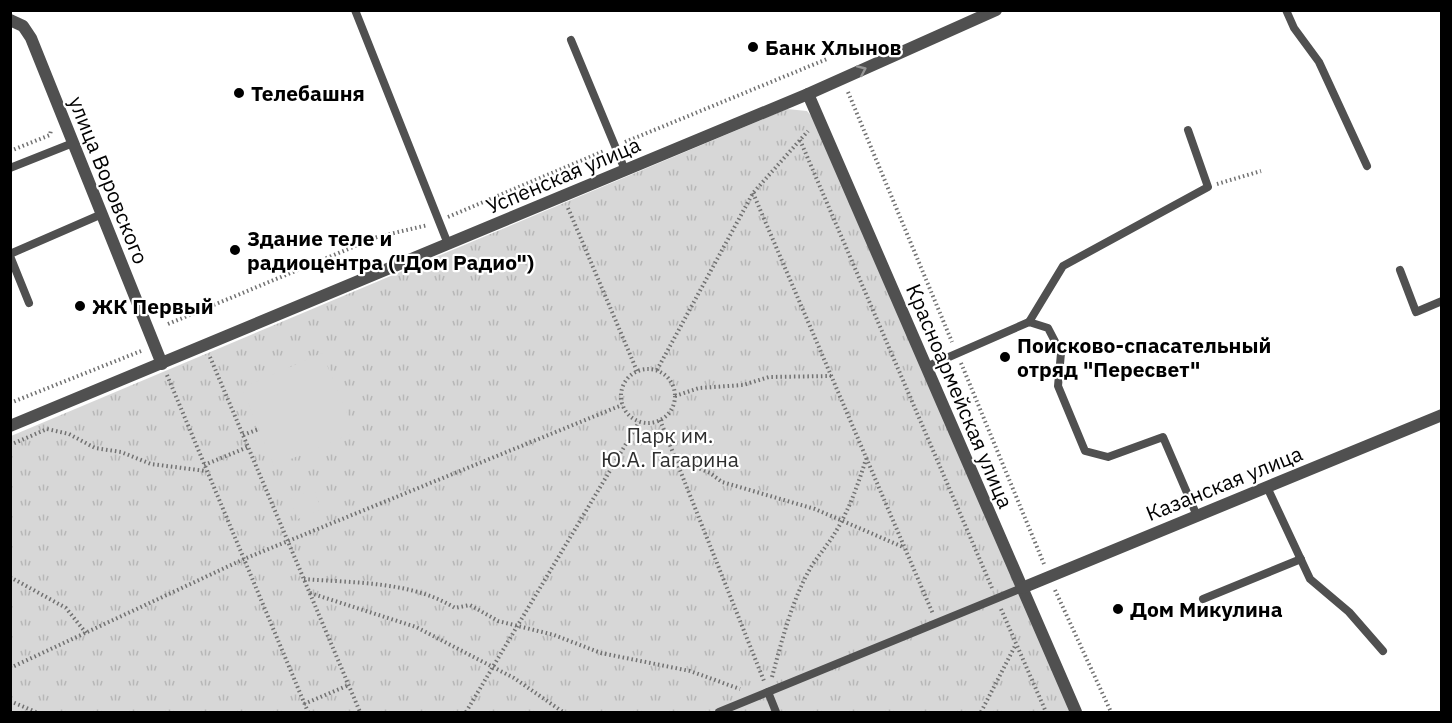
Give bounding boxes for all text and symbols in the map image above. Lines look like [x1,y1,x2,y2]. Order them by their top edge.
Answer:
place label: Банк Хлынов [765,33,902,61]
marker: Банк Хлынов [746,40,760,54]
one-way arrow [855,65,866,77]
place label: Телебашня [251,79,365,107]
marker: Телебашня [232,86,246,100]
street label: улица Воровского [63,92,155,268]
street label: Успенская улица [482,130,644,220]
place label: Здание теле и радиоцентра ("Дом Радио") [247,224,534,276]
marker: Здание теле и радиоцентра ("Дом Радио") [228,243,242,257]
street label: Красноармейская улица [900,279,1020,513]
place label: ЖК Первый [92,292,214,320]
marker: ЖК Первый [73,299,87,313]
place label: Поисково-спасательный отряд "Пересвет" [1017,331,1271,383]
marker: Поисково-спасательный отряд "Пересвет" [998,350,1012,364]
park label: Парк им. Ю.А. Гагарина [601,421,739,473]
street label: Казанская улица [1142,439,1306,527]
place label: Дом Микулина [1130,595,1283,623]
marker: Дом Микулина [1111,602,1125,616]

